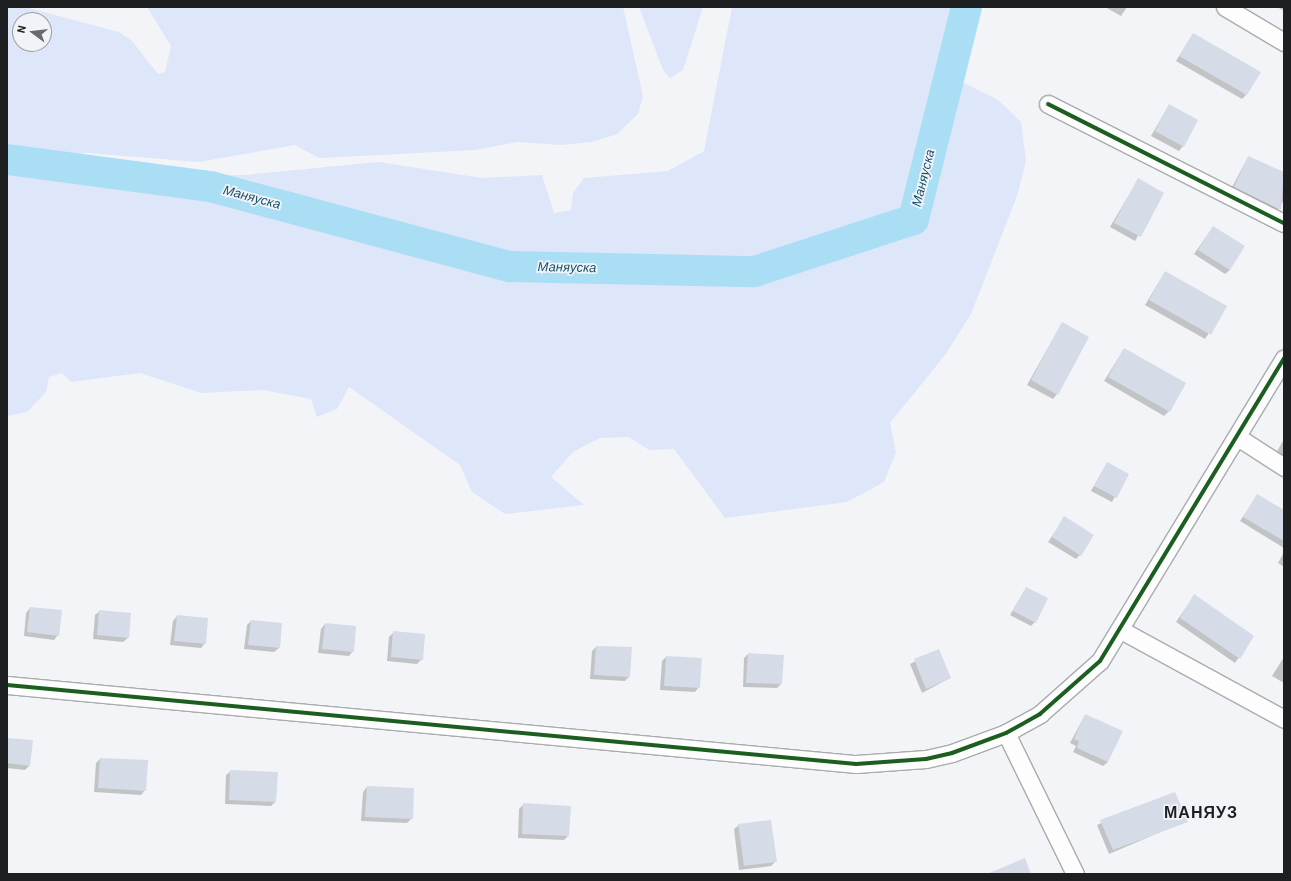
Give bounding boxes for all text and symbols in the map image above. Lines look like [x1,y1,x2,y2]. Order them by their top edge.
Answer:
north arrow [12,12,52,52]
text: N [14,24,28,34]
water label: Маняуска [908,148,938,208]
water label: Маняуска [222,182,282,212]
water label: Маняуска [538,259,596,275]
district label: МАНЯУЗ [1164,802,1238,822]

